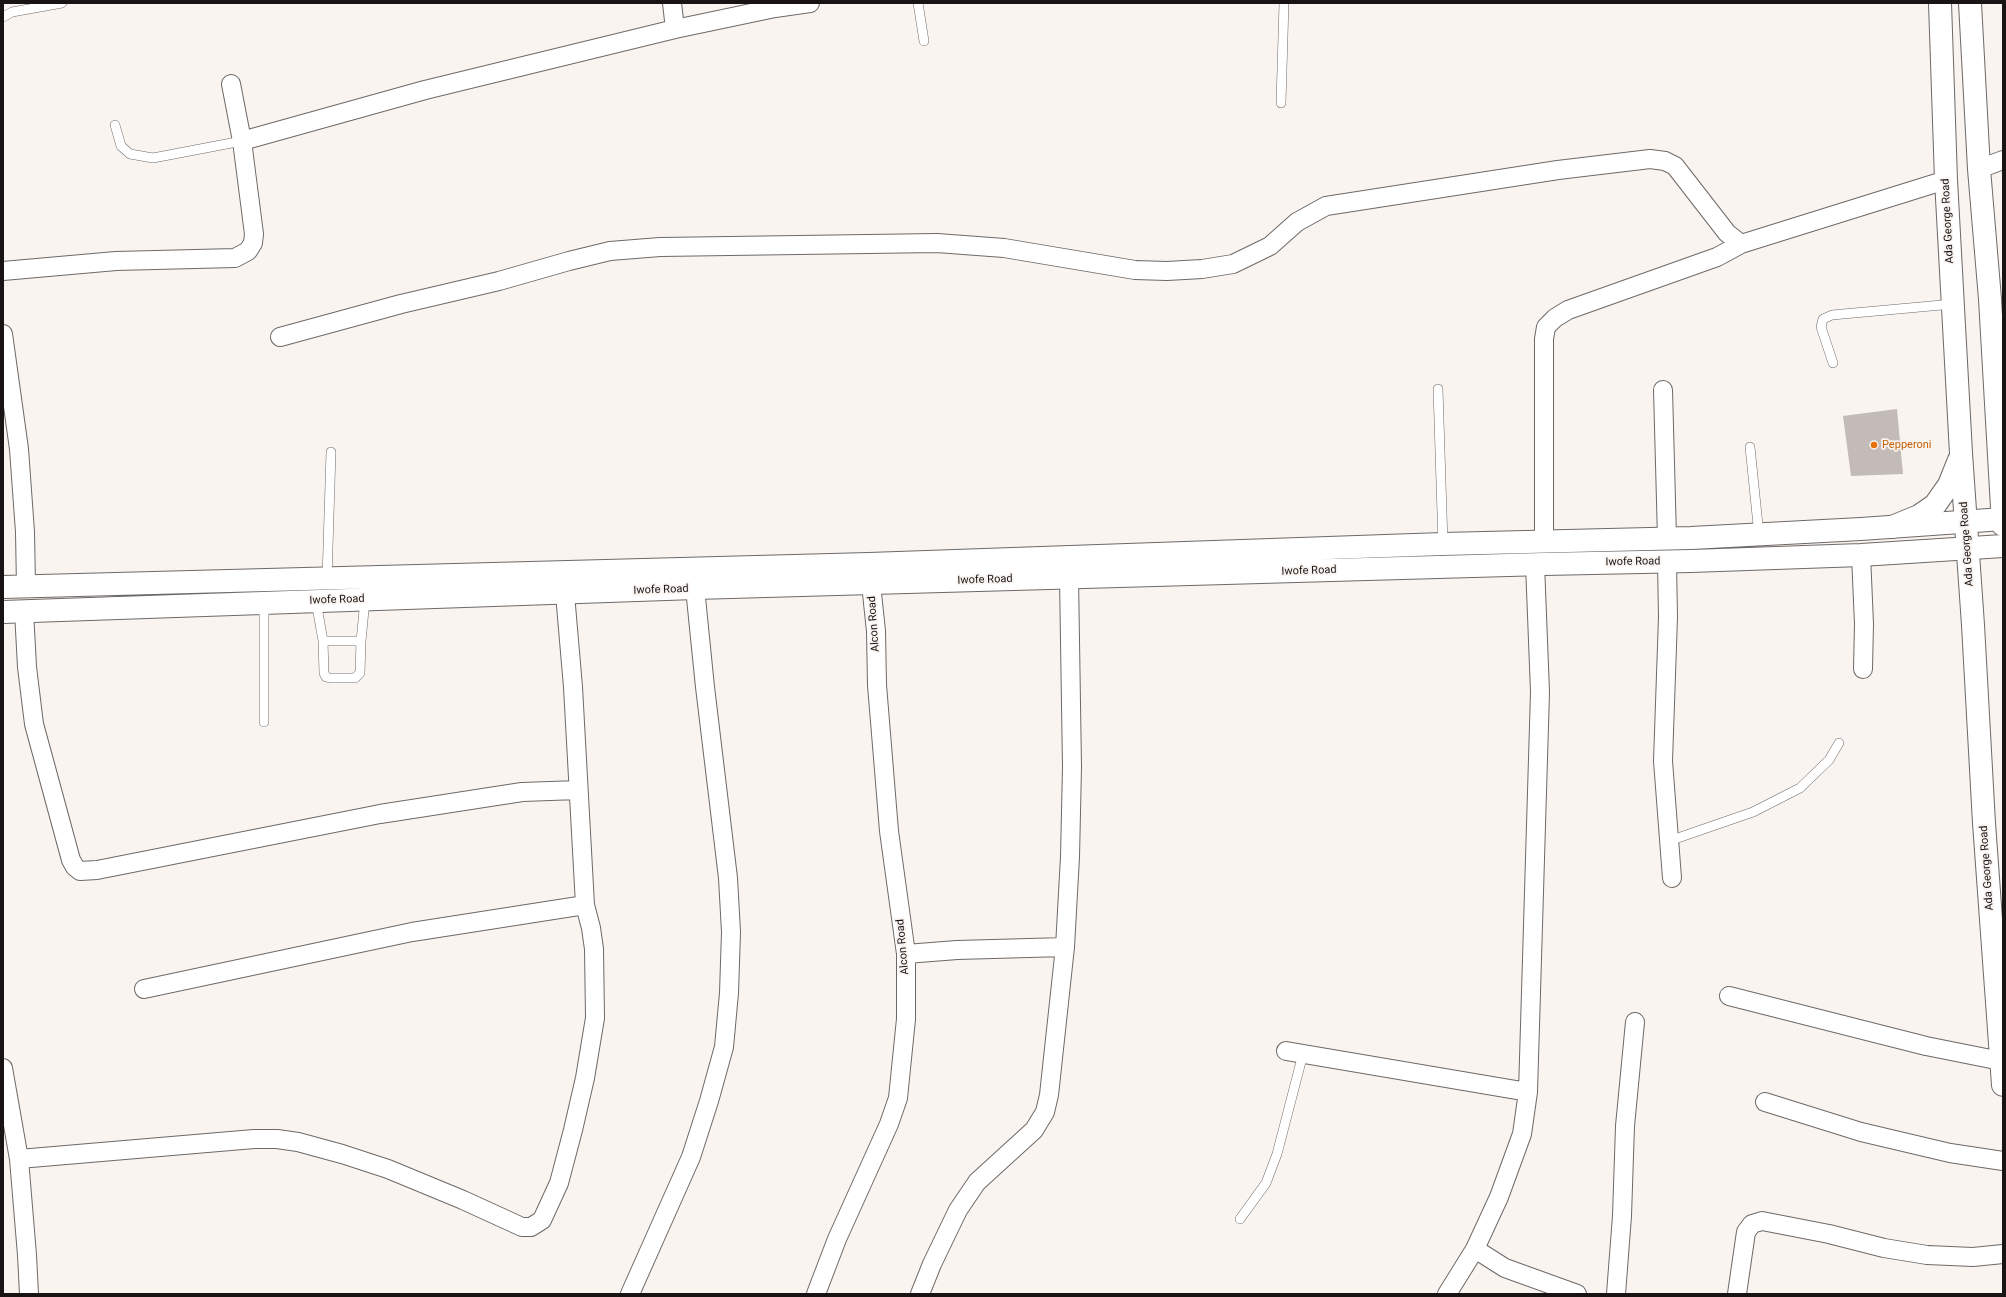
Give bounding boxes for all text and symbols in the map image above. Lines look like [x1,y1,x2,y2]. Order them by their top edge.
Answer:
street label: Ada George Road [1939,178,1957,264]
place label: Pepperoni [1882,438,1932,452]
marker: Pepperoni [1869,440,1879,450]
street label: Ada George Road [1957,501,1977,587]
street label: Iwofe Road [1605,555,1661,569]
street label: Iwofe Road [1281,563,1337,579]
street label: Iwofe Road [957,572,1013,588]
street label: Iwofe Road [633,582,689,598]
street label: Iwofe Road [309,592,365,608]
street label: Alcon Road [865,596,883,652]
street label: Ada George Road [1977,825,1997,911]
street label: Alcon Road [894,919,912,975]

